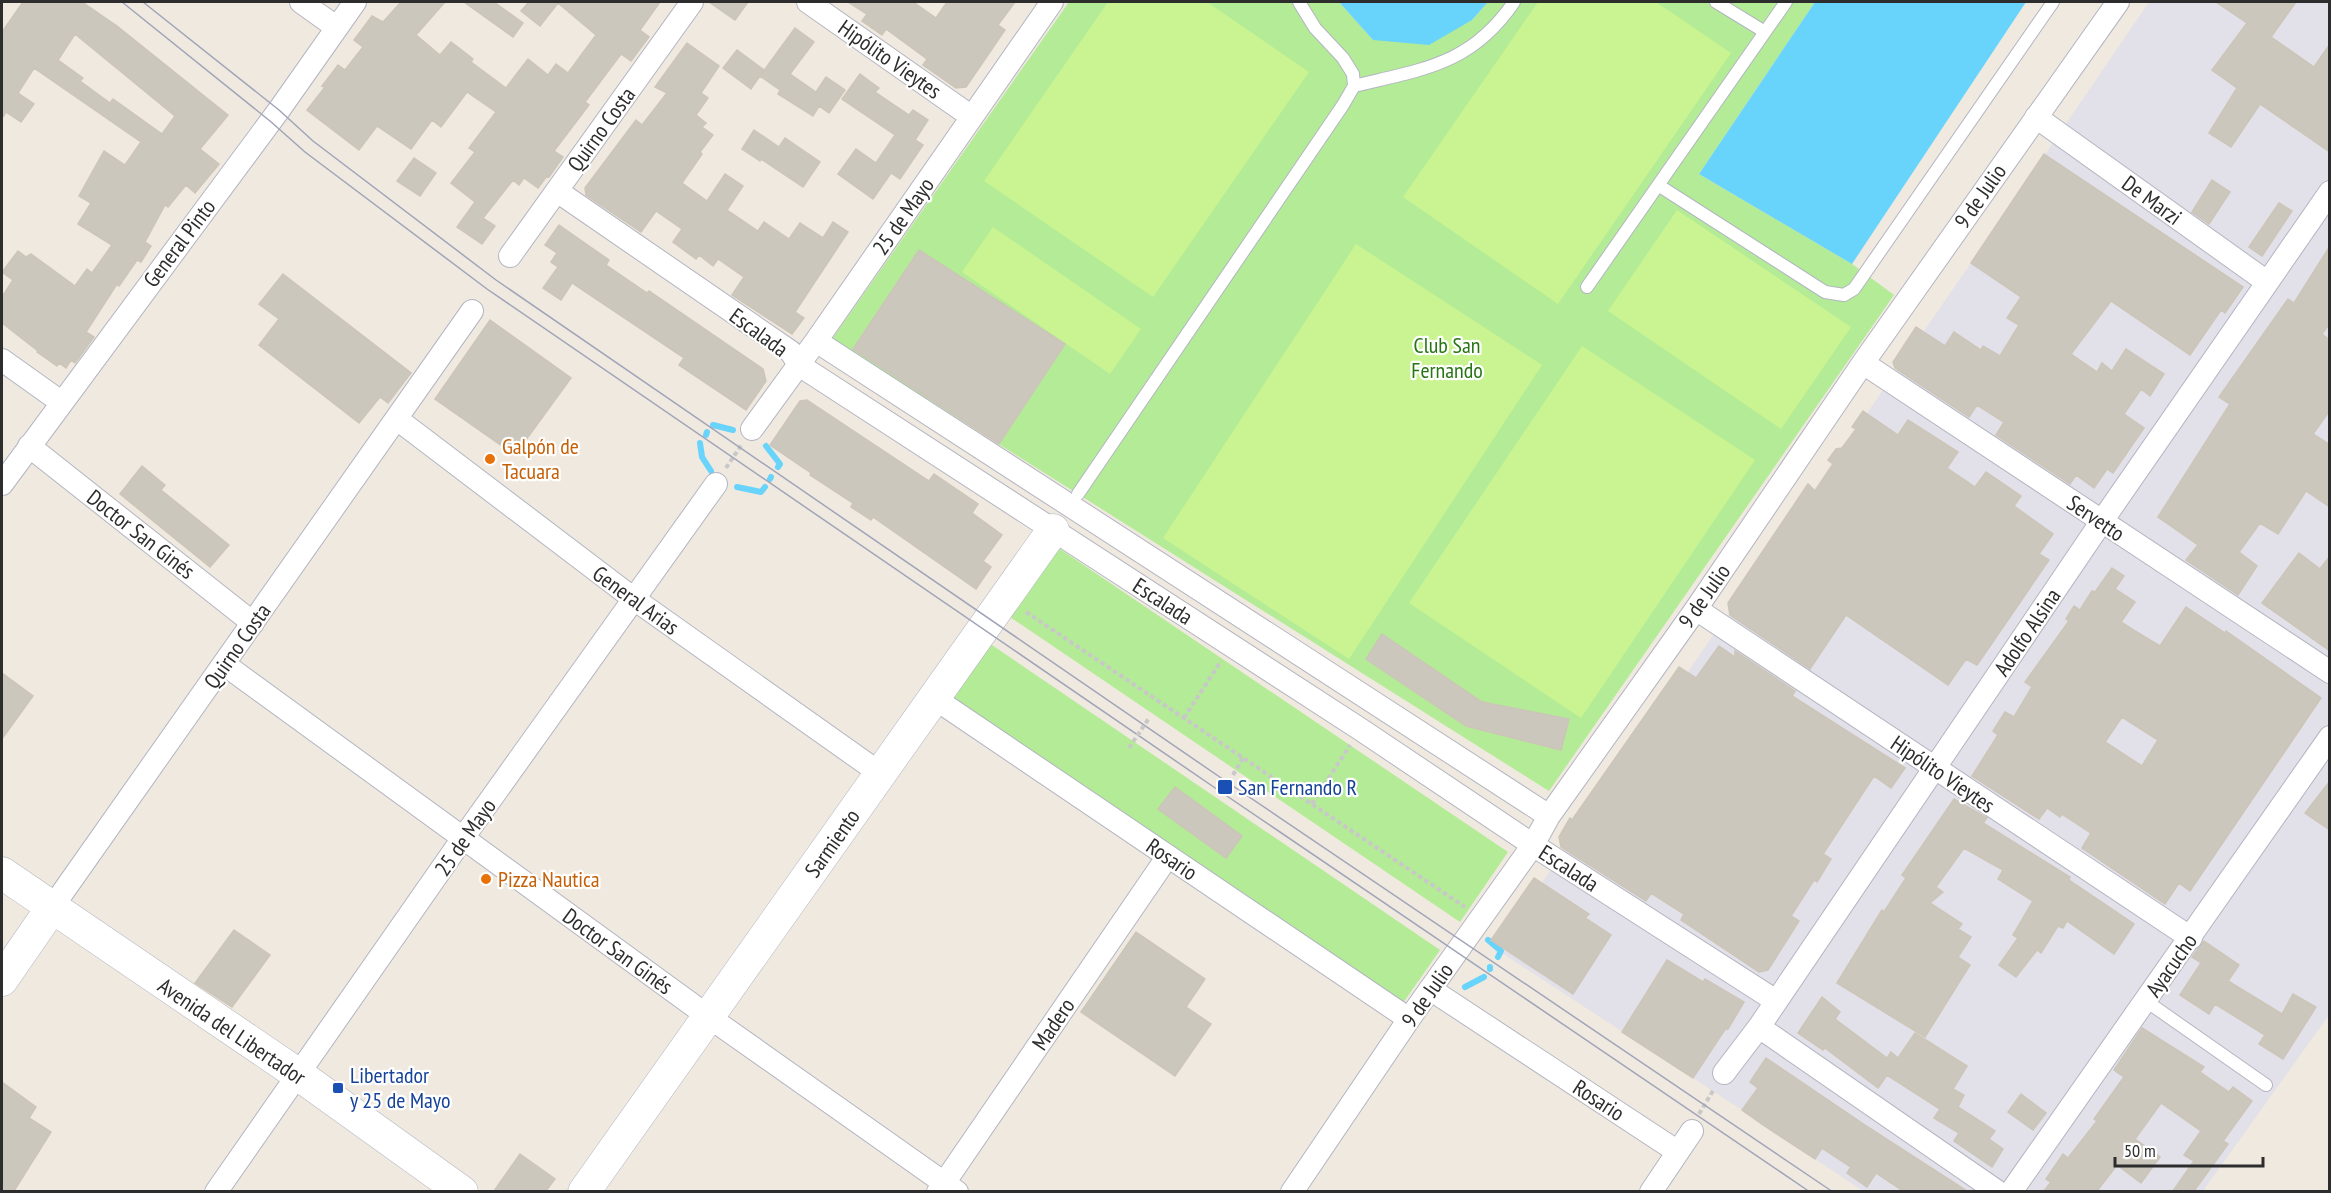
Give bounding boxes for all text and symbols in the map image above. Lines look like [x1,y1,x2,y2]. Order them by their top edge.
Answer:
street label: Hipólito Vieytes [833,13,947,105]
street label: Quirno Costa [561,81,641,177]
street label: 9 de Julio [1948,158,2012,234]
street label: De Marzi [2117,169,2187,231]
street label: 25 de Mayo [866,172,940,260]
street label: General Pinto [137,193,221,293]
street label: Escalada [724,301,794,363]
park label: Club San Fernando [1411,331,1483,384]
place label: Galpón de Tacuara [502,432,579,485]
marker: Galpón de Tacuara [483,452,497,466]
street label: Doctor San Ginés [81,483,201,585]
street label: Servetto [2062,489,2130,547]
street label: 9 de Julio [1672,558,1736,634]
street label: General Arias [587,559,685,641]
street label: Escalada [1128,571,1198,631]
street label: Adolfo Alsina [1987,583,2067,681]
street label: Quirno Costa [198,598,276,694]
street label: Hipólito Vieytes [1886,729,2000,819]
place label: San Fernando R [1238,773,1357,801]
marker: San Fernando R [1216,778,1234,796]
street label: 25 de Mayo [428,793,502,881]
street label: Sarmiento [798,803,866,883]
street label: Rosario [1141,832,1203,886]
street label: Escalada [1534,838,1604,898]
place label: Pizza Nautica [498,865,600,893]
marker: Pizza Nautica [479,872,493,886]
street label: Doctor San Ginés [557,902,679,1000]
street label: Ayacucho [2139,928,2203,1002]
street label: 9 de Julio [1395,957,1459,1033]
street label: Avenida del Libertador [153,971,311,1091]
street label: Madero [1025,993,1081,1055]
place label: Libertador y 25 de Mayo [350,1061,451,1114]
street label: Rosario [1568,1073,1630,1127]
marker: Libertador y 25 de Mayo [331,1081,345,1095]
scale bar [2115,1130,2264,1168]
text: 50 m [2124,1139,2156,1162]

